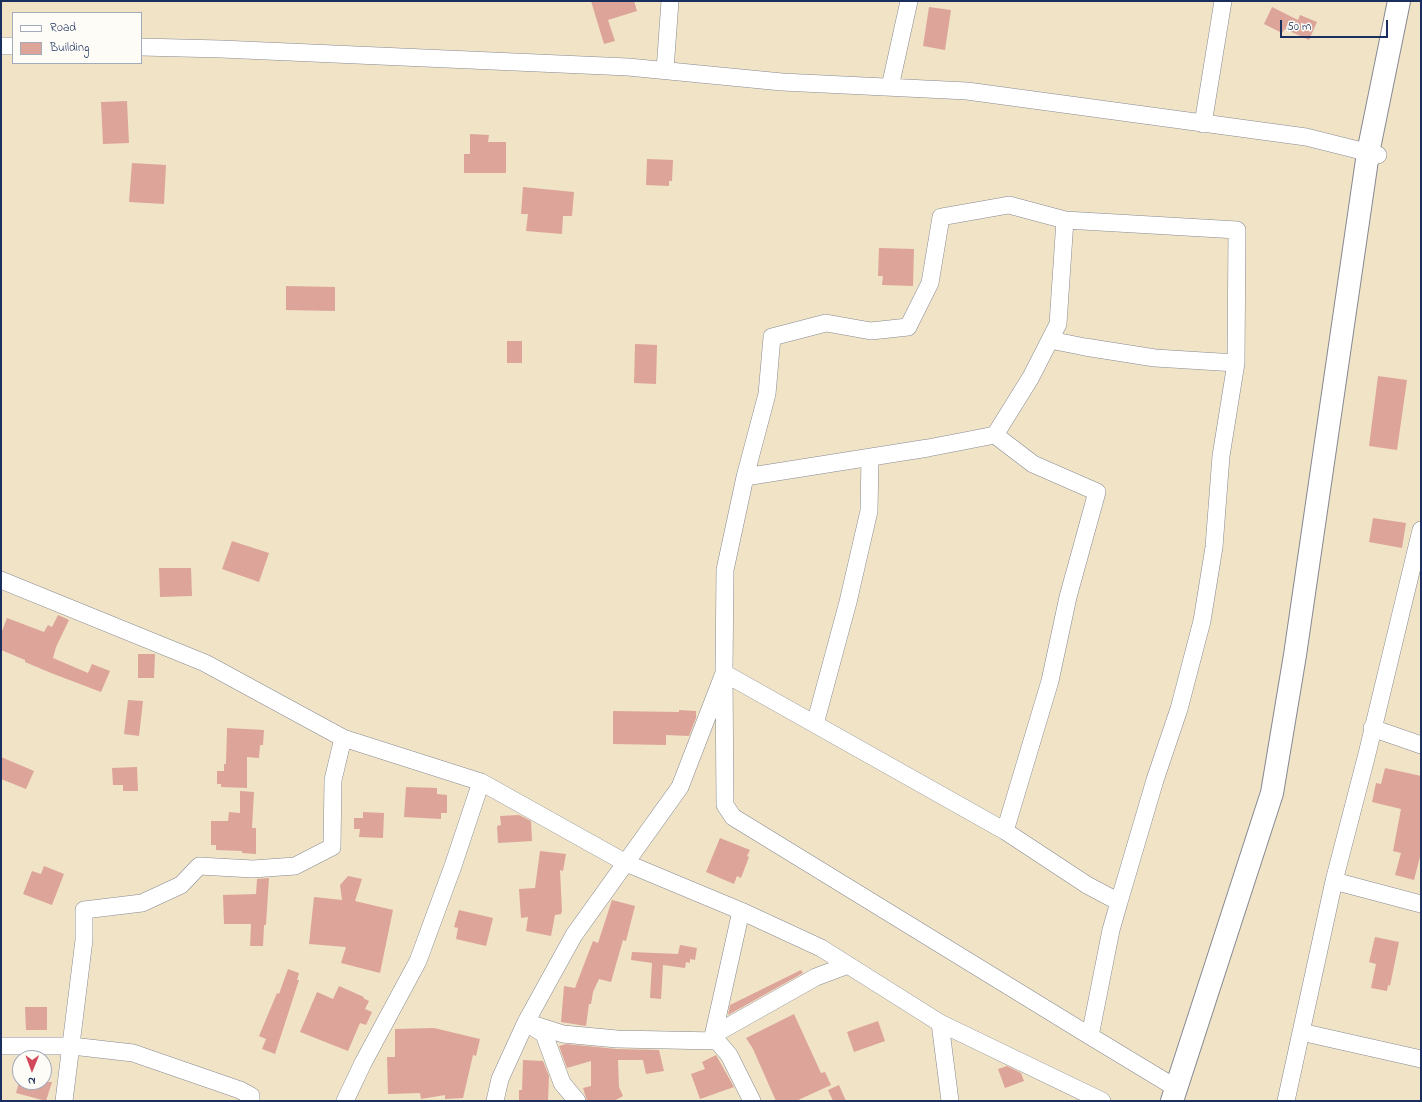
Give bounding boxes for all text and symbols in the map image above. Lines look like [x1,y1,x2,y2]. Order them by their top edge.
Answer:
legend [12,12,142,64]
scale bar [1282,12,1390,38]
text: 50 m [1287,18,1311,36]
text: Road [50,19,76,37]
text: Building [50,39,89,57]
north arrow [12,1050,52,1090]
text: N [28,1073,36,1089]

